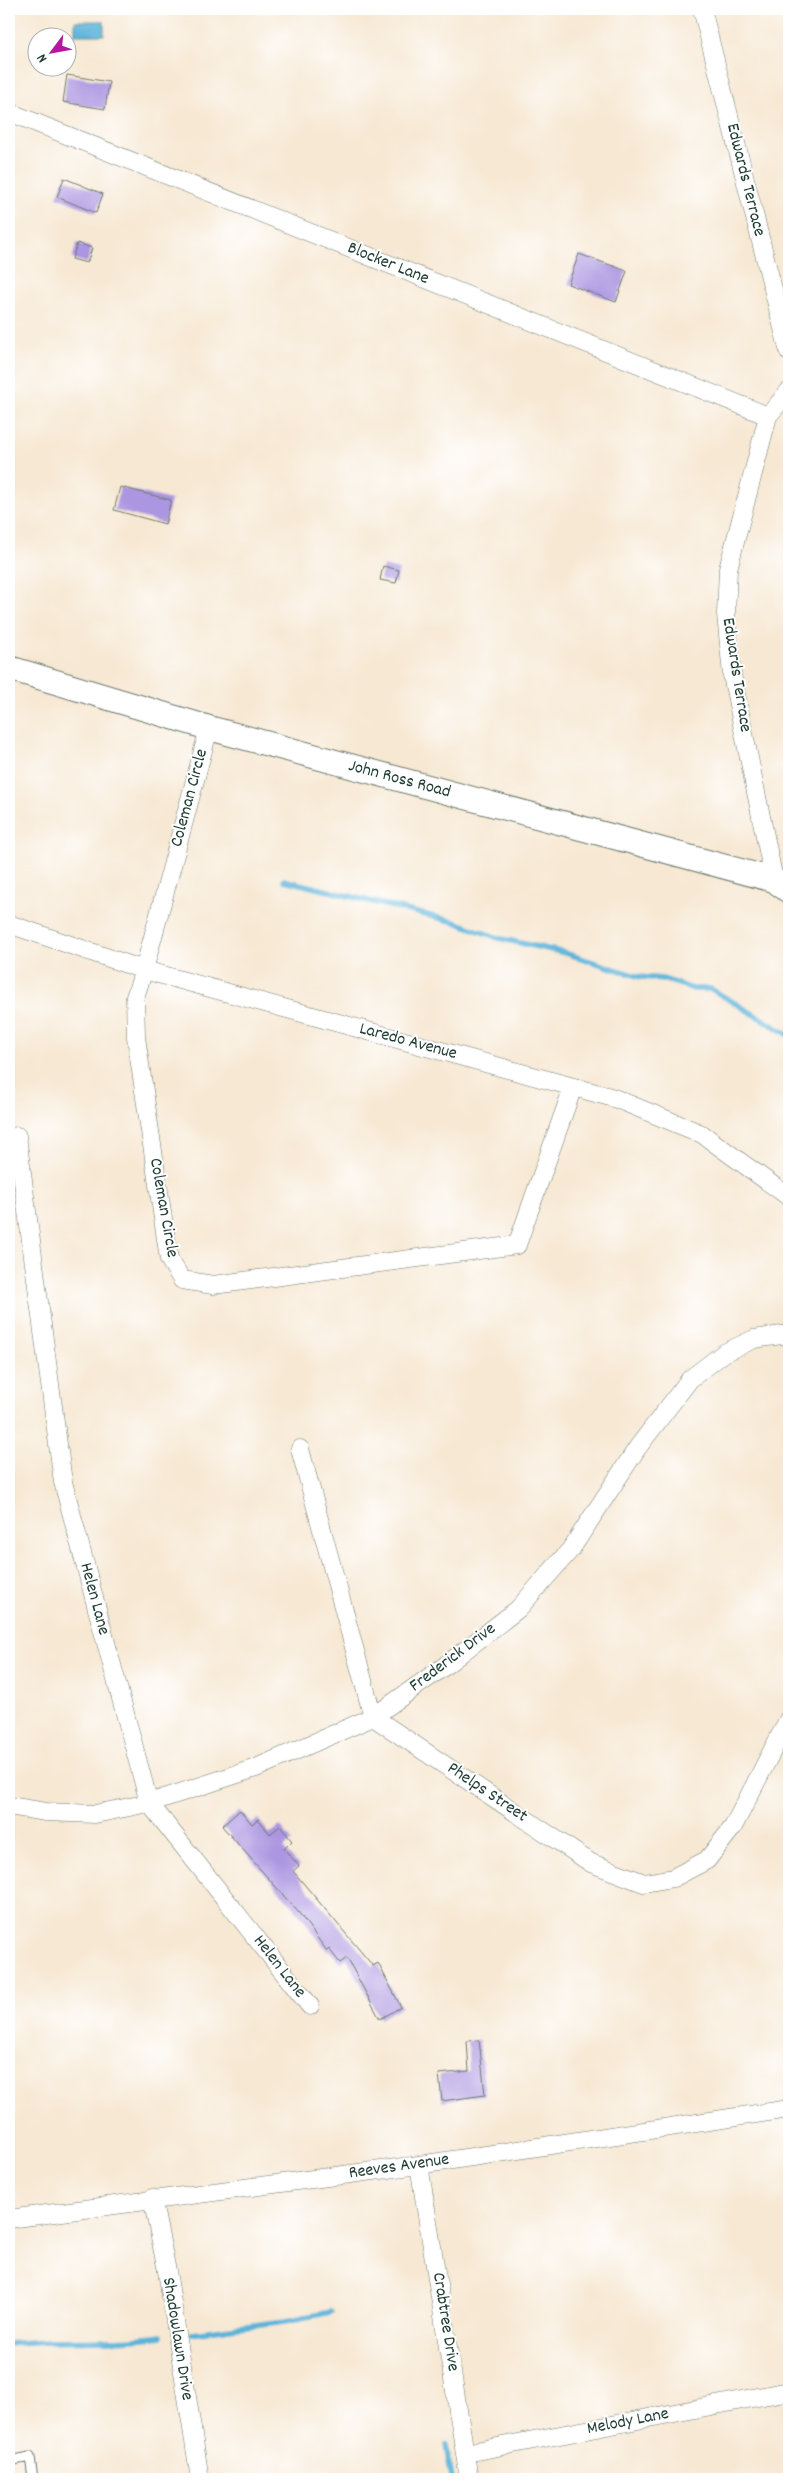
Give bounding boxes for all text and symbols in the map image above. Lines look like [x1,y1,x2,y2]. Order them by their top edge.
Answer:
north arrow [28,28,78,78]
text: N [32,50,53,66]
street label: Edwards Terrace [719,121,771,239]
street label: Blocker Lane [343,236,433,292]
street label: Edwards Terrace [715,616,757,734]
street label: Coleman Circle [165,746,215,850]
street label: John Ross Road [345,754,453,805]
street label: Laredo Avenue [356,1017,460,1067]
street label: Coleman Circle [142,1156,184,1260]
street label: Helen Lane [72,1560,116,1638]
street label: Frederick Drive [405,1617,501,1699]
street label: Phelps Street [442,1757,533,1829]
street label: Helen Lane [246,1930,312,2004]
street label: Reeves Avenue [347,2148,451,2186]
street label: Crabtree Drive [425,2271,465,2373]
street label: Shadowlawn Drive [155,2276,199,2402]
street label: Melody Lane [585,2402,671,2442]

